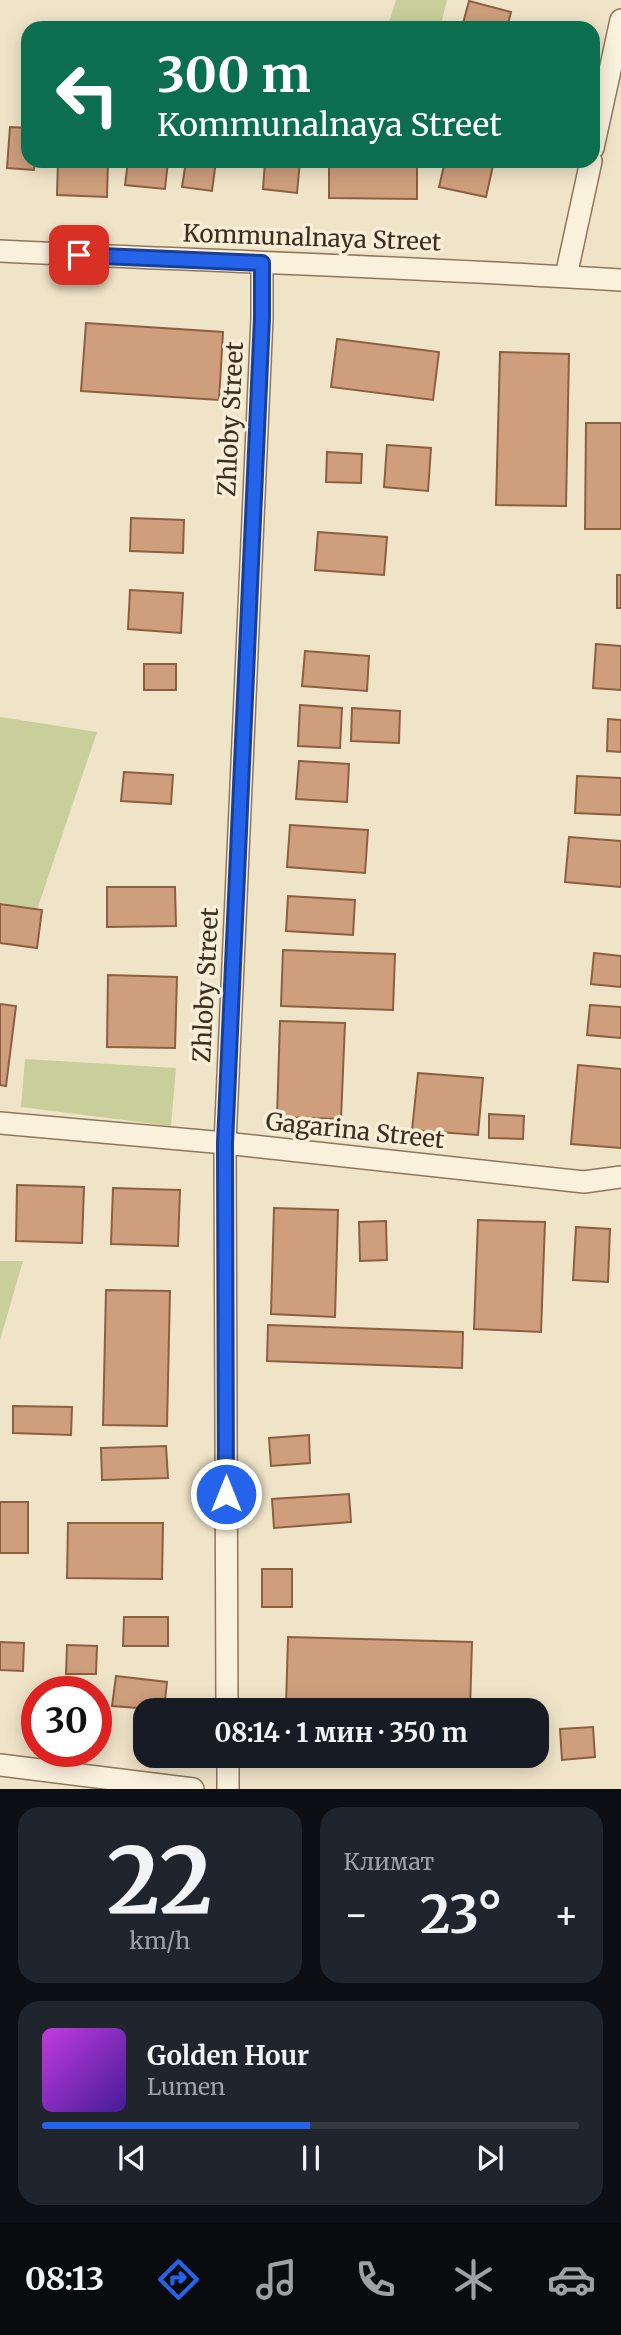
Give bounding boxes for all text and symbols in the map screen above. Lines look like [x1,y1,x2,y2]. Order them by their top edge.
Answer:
text: 300 m [157,44,311,105]
icon: left [42,49,133,140]
text: Kommunalnaya Street [157,105,502,145]
street label: Kommunalnaya Street [182,217,442,258]
pin [49,225,109,285]
icon: arrive [60,236,98,274]
street label: Zhloby Street [211,340,250,497]
street label: Zhloby Street [186,906,225,1063]
street label: Gagarina Street [264,1106,446,1155]
position arrow [189,1457,263,1531]
speed limit sign: 30 [21,1676,112,1767]
text: 08:14 · 1 мин · 350 m [214,1716,468,1749]
text: 22 [107,1823,213,1938]
text: Климат [344,1847,434,1876]
text: 23° [420,1882,502,1947]
text: − [344,1891,369,1938]
text: + [554,1891,579,1938]
text: km/h [129,1926,190,1955]
text: Golden Hour [147,2039,309,2072]
text: Lumen [147,2072,225,2101]
icon: previous [113,2139,151,2177]
icon: pause [292,2139,330,2177]
icon: next [471,2139,509,2177]
icon: directions [154,2255,203,2304]
icon: music [252,2255,301,2304]
icon: phone [351,2255,400,2304]
icon: climate [449,2255,498,2304]
icon: car [547,2255,596,2304]
text: 08:13 [25,2259,104,2299]

